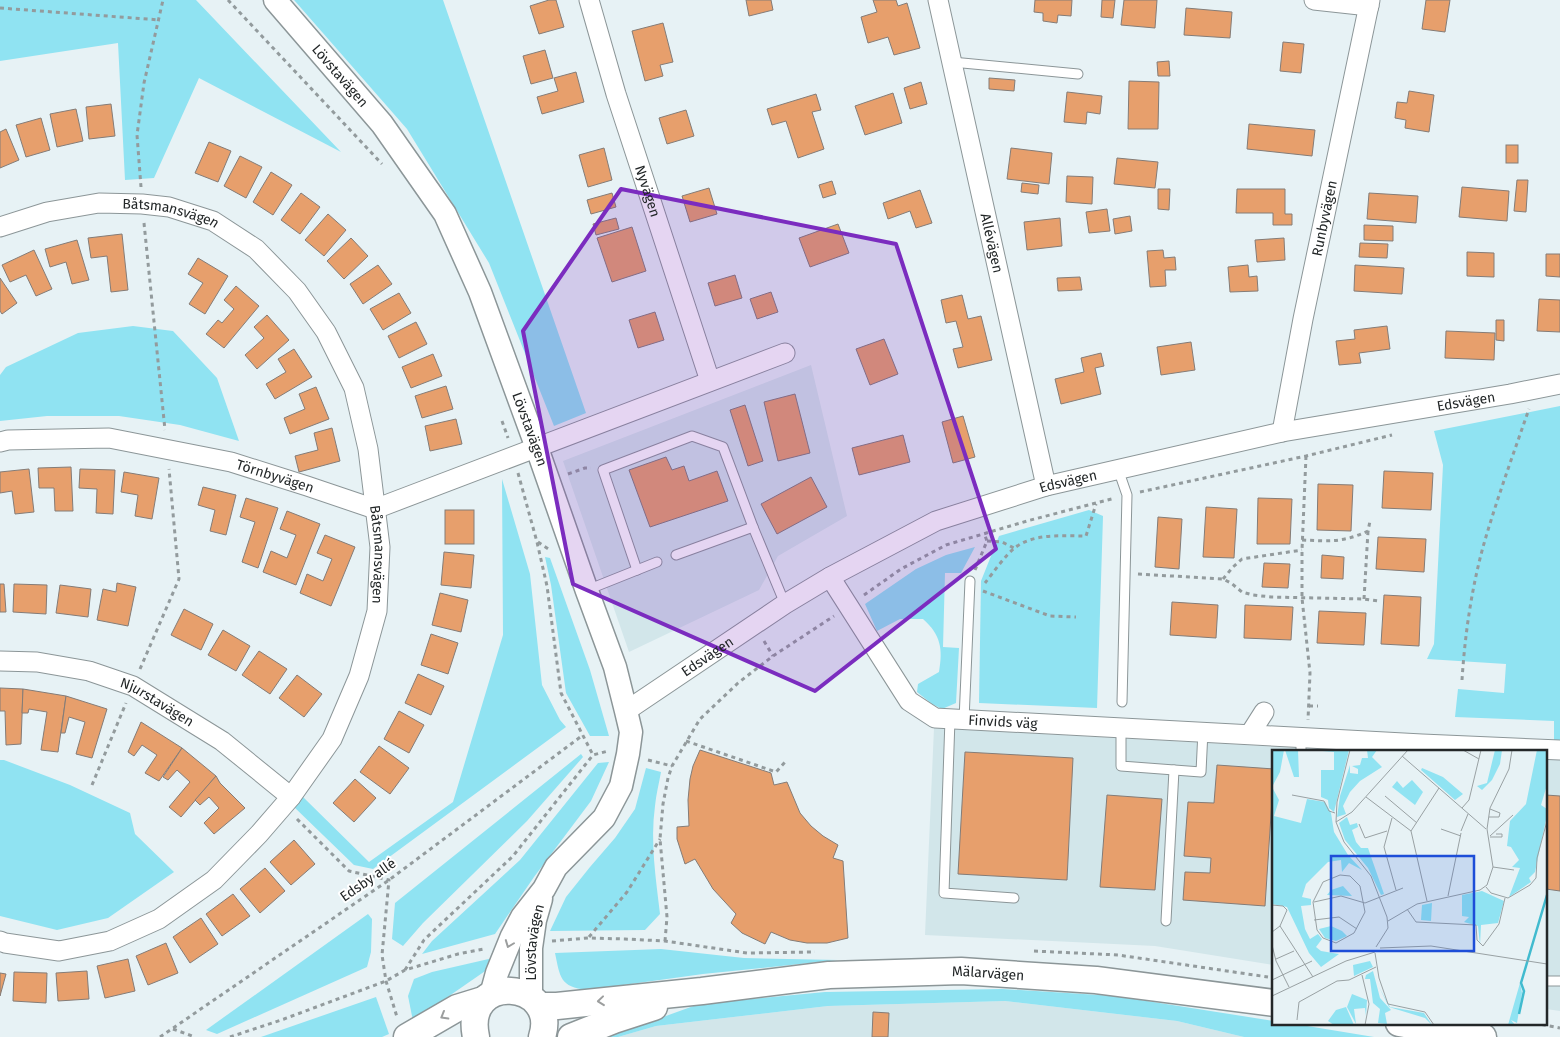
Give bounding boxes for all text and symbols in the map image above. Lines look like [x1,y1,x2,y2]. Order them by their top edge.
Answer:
street label: Lövstavägen [309,41,372,111]
street label: Nyvägen [631,163,664,219]
street label: Runbyvägen [1308,179,1340,258]
street label: Båtsmansvägen [122,195,223,231]
street label: Allévägen [977,212,1007,275]
street label: Edsvägen [1435,388,1496,415]
street label: Lövstavägen [509,390,551,468]
street label: Törnbyvägen [234,456,316,496]
street label: Edsvägen [1037,466,1099,496]
street label: Båtsmansvägen [366,504,389,604]
street label: Edsvägen [678,633,737,680]
street label: Njurstavägen [118,674,197,730]
street label: Finvids väg [968,711,1039,732]
inset map [1272,750,1548,1024]
street label: Edsby allé [337,855,399,905]
street label: Lövstavägen [523,902,548,981]
one-way arrow [505,940,515,948]
street label: Mälarvägen [952,962,1025,984]
one-way arrow [597,995,605,1006]
one-way arrow [440,1009,449,1019]

